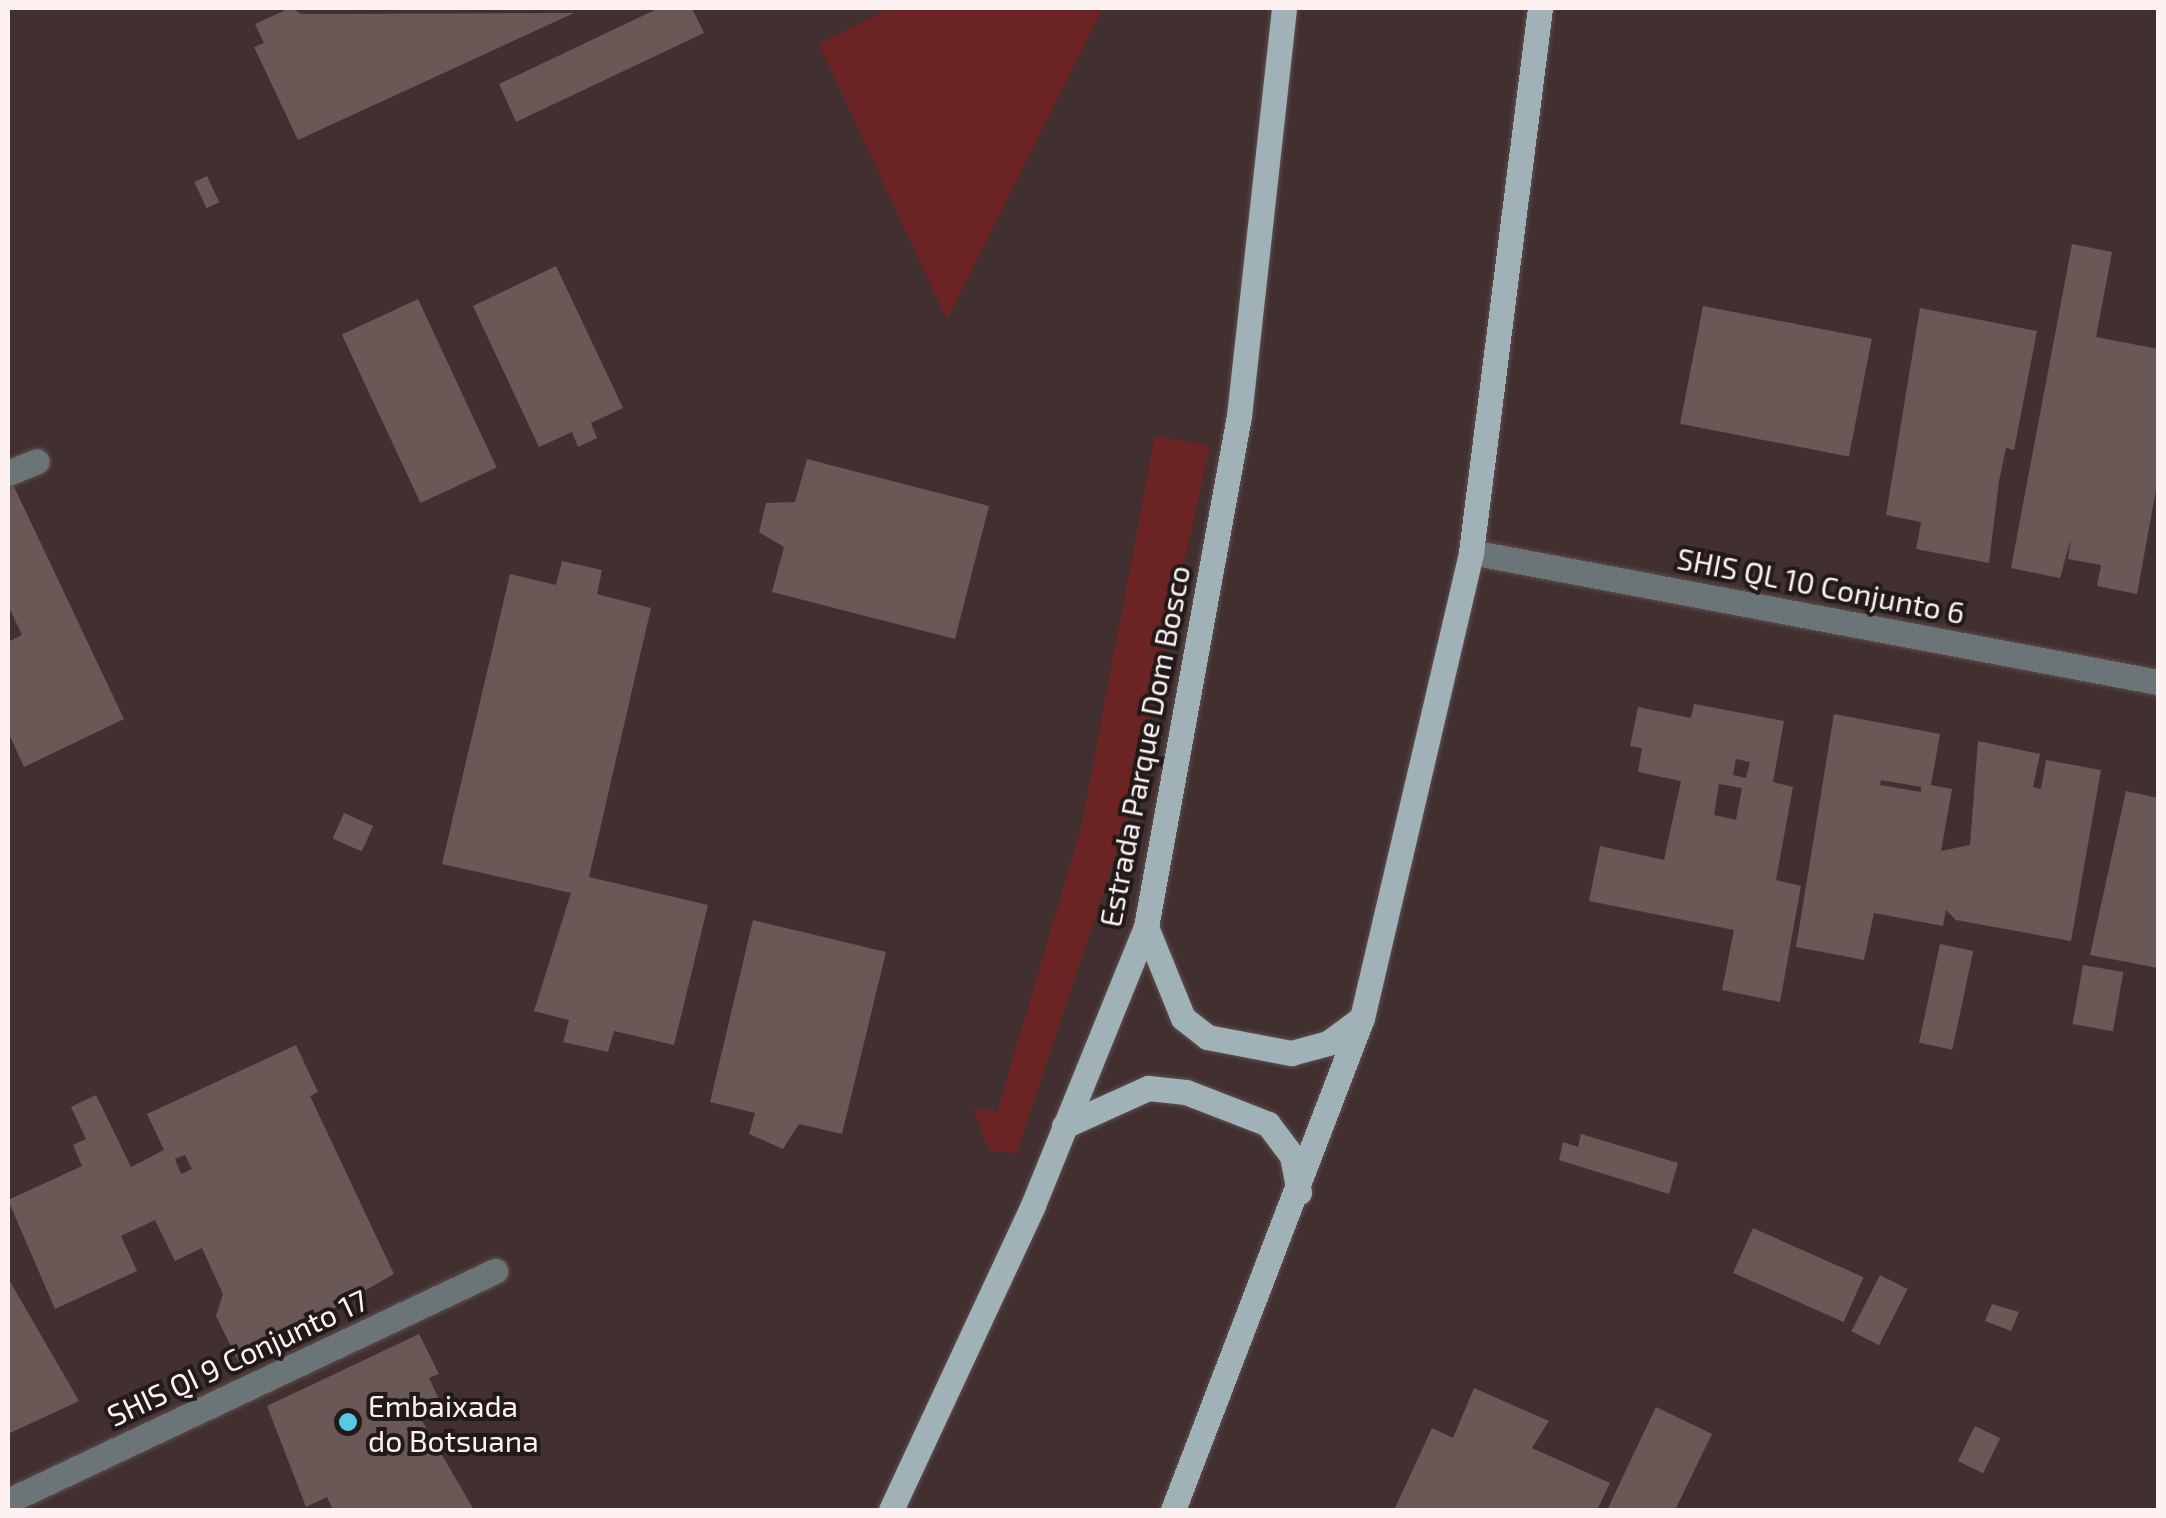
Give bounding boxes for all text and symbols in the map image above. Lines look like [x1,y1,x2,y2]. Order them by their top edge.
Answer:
street label: SHIS QL 10 Conjunto 6 [1674,539,1968,631]
street label: Estrada Parque Dom Bosco [1091,562,1197,930]
street label: SHIS QI 9 Conjunto 17 [101,1281,373,1433]
place label: Embaixada do Botsuana [368,1387,539,1458]
marker: Embaixada do Botsuana [337,1411,359,1433]

